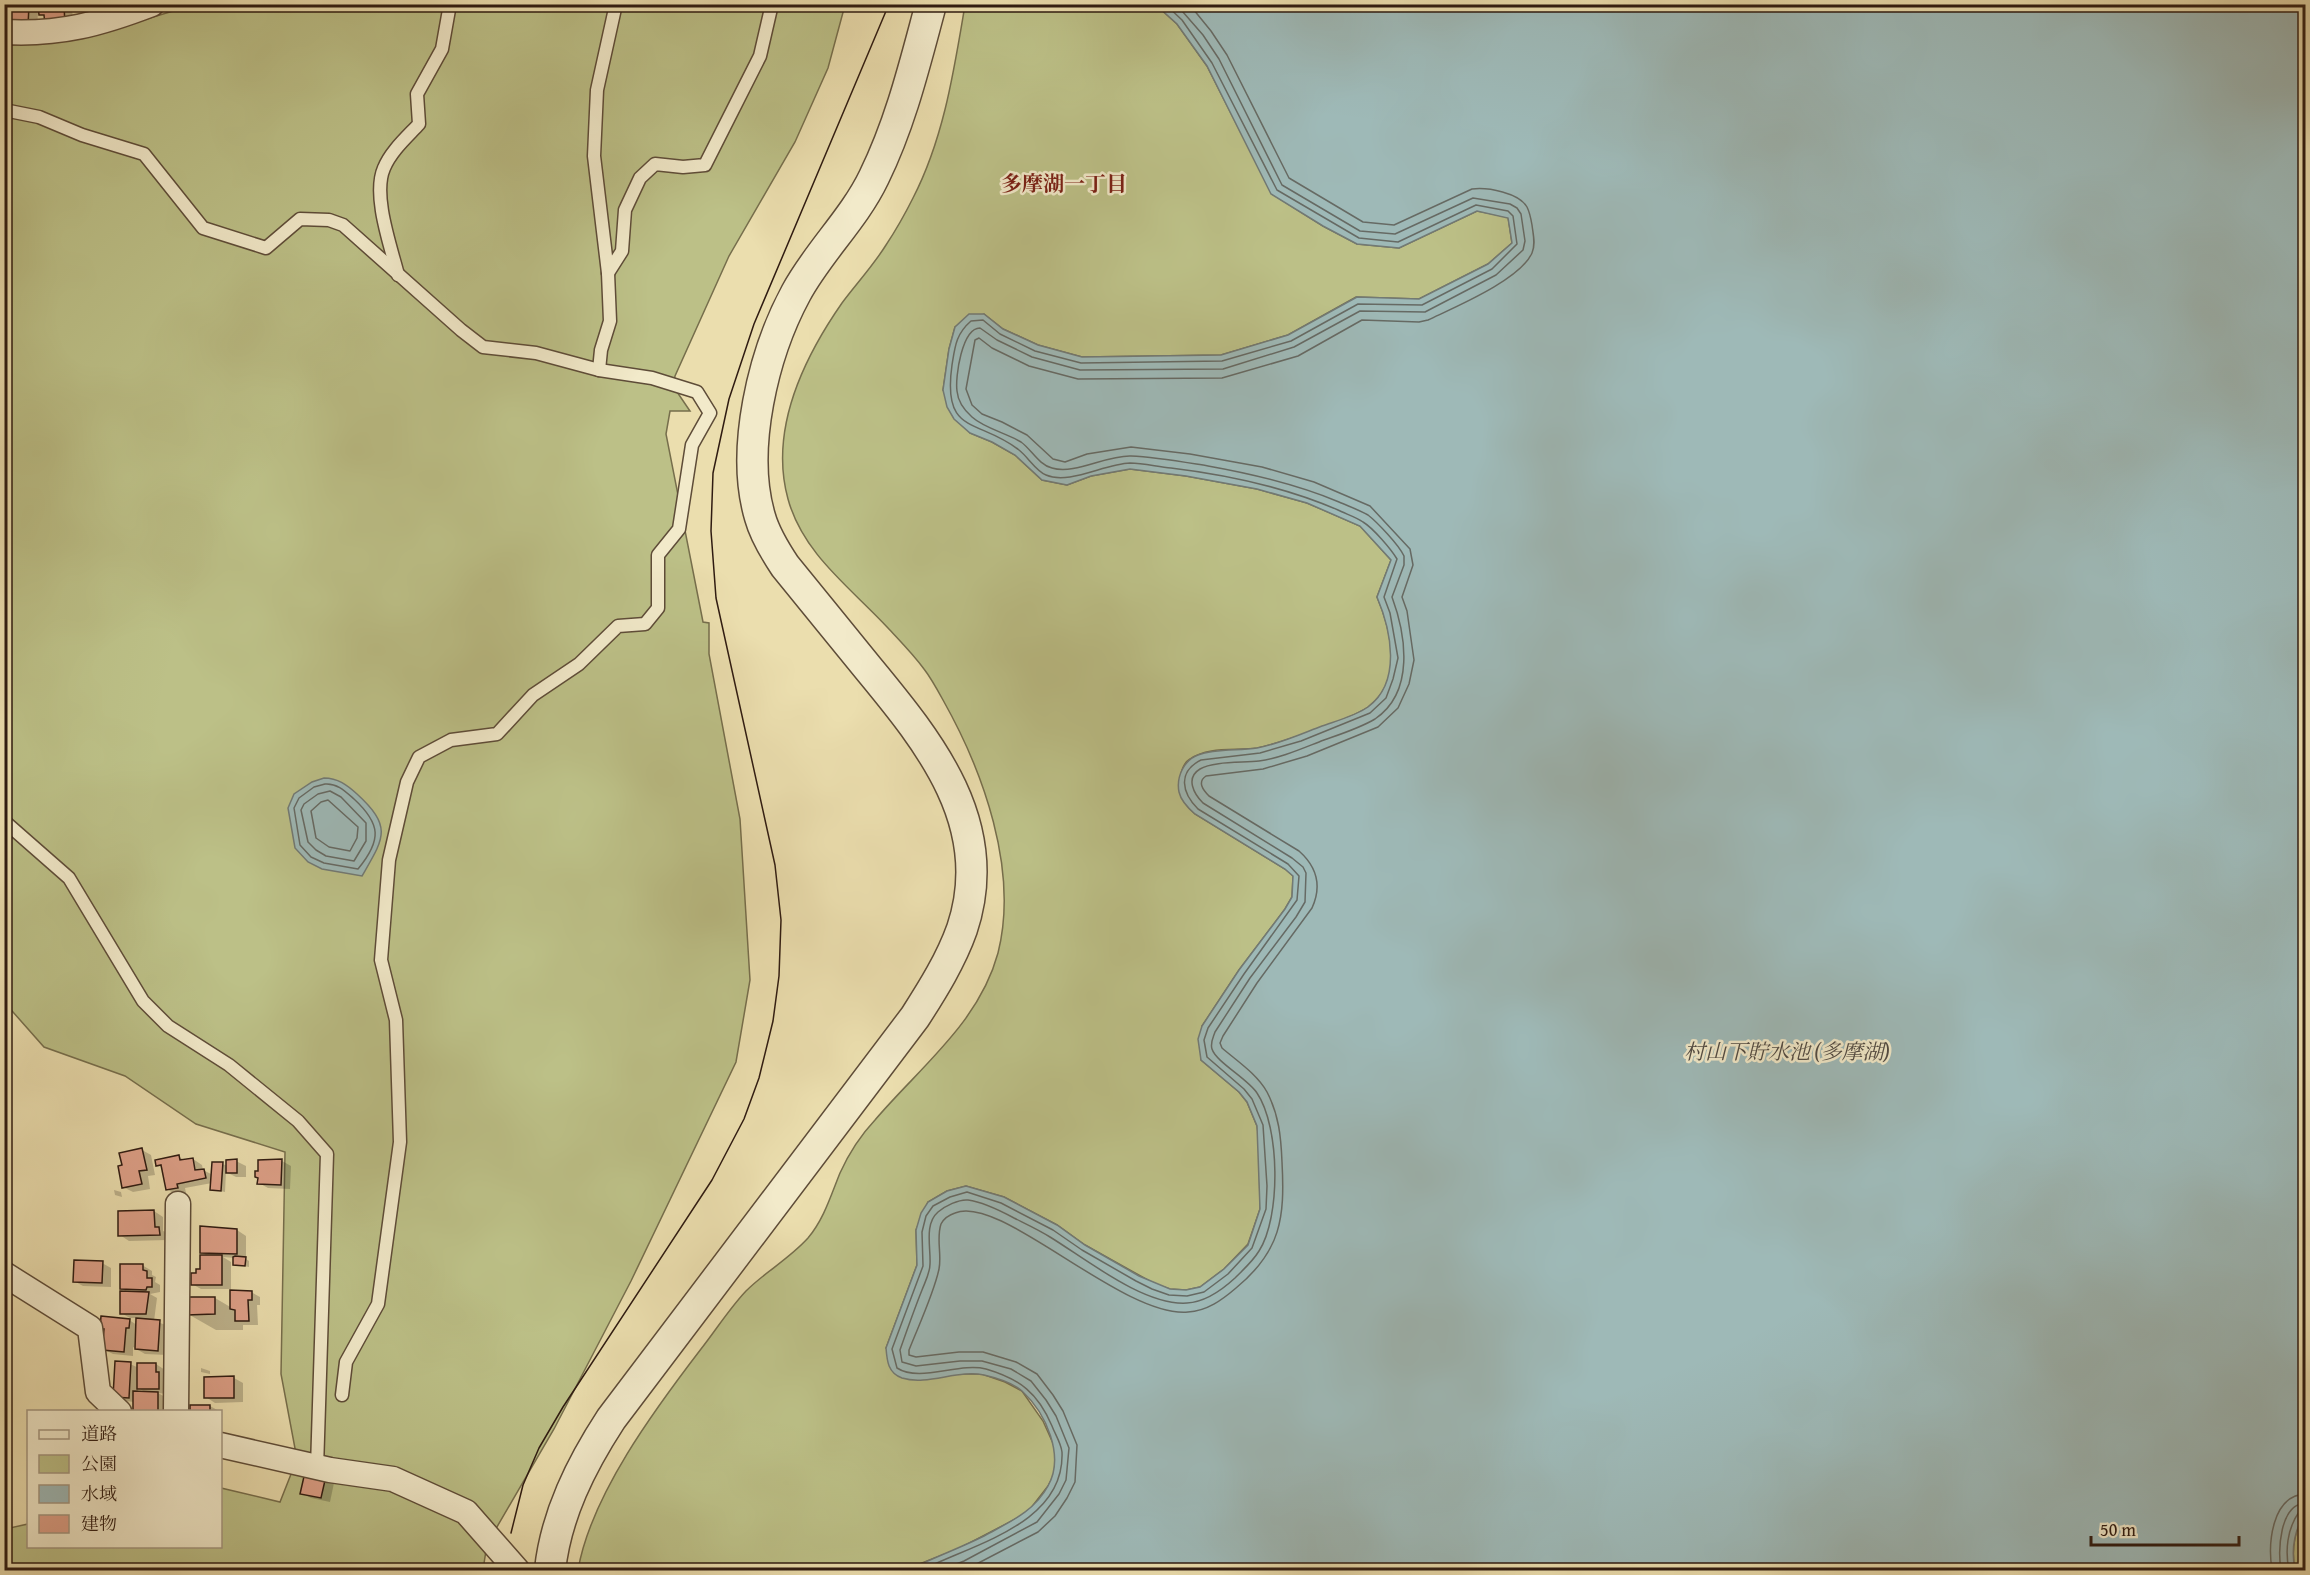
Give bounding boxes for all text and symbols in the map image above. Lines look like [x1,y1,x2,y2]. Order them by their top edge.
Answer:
district label: 多摩湖一丁目 [1001,168,1127,199]
water label: 村山下貯水池 (多摩湖) [1684,1036,1890,1067]
legend [27,1410,222,1548]
text: 道路 [81,1420,117,1447]
text: 公園 [81,1450,117,1477]
text: 水域 [81,1480,117,1507]
scale bar [2091,1509,2240,1547]
text: 建物 [81,1510,117,1537]
text: 50 m [2100,1516,2136,1543]

